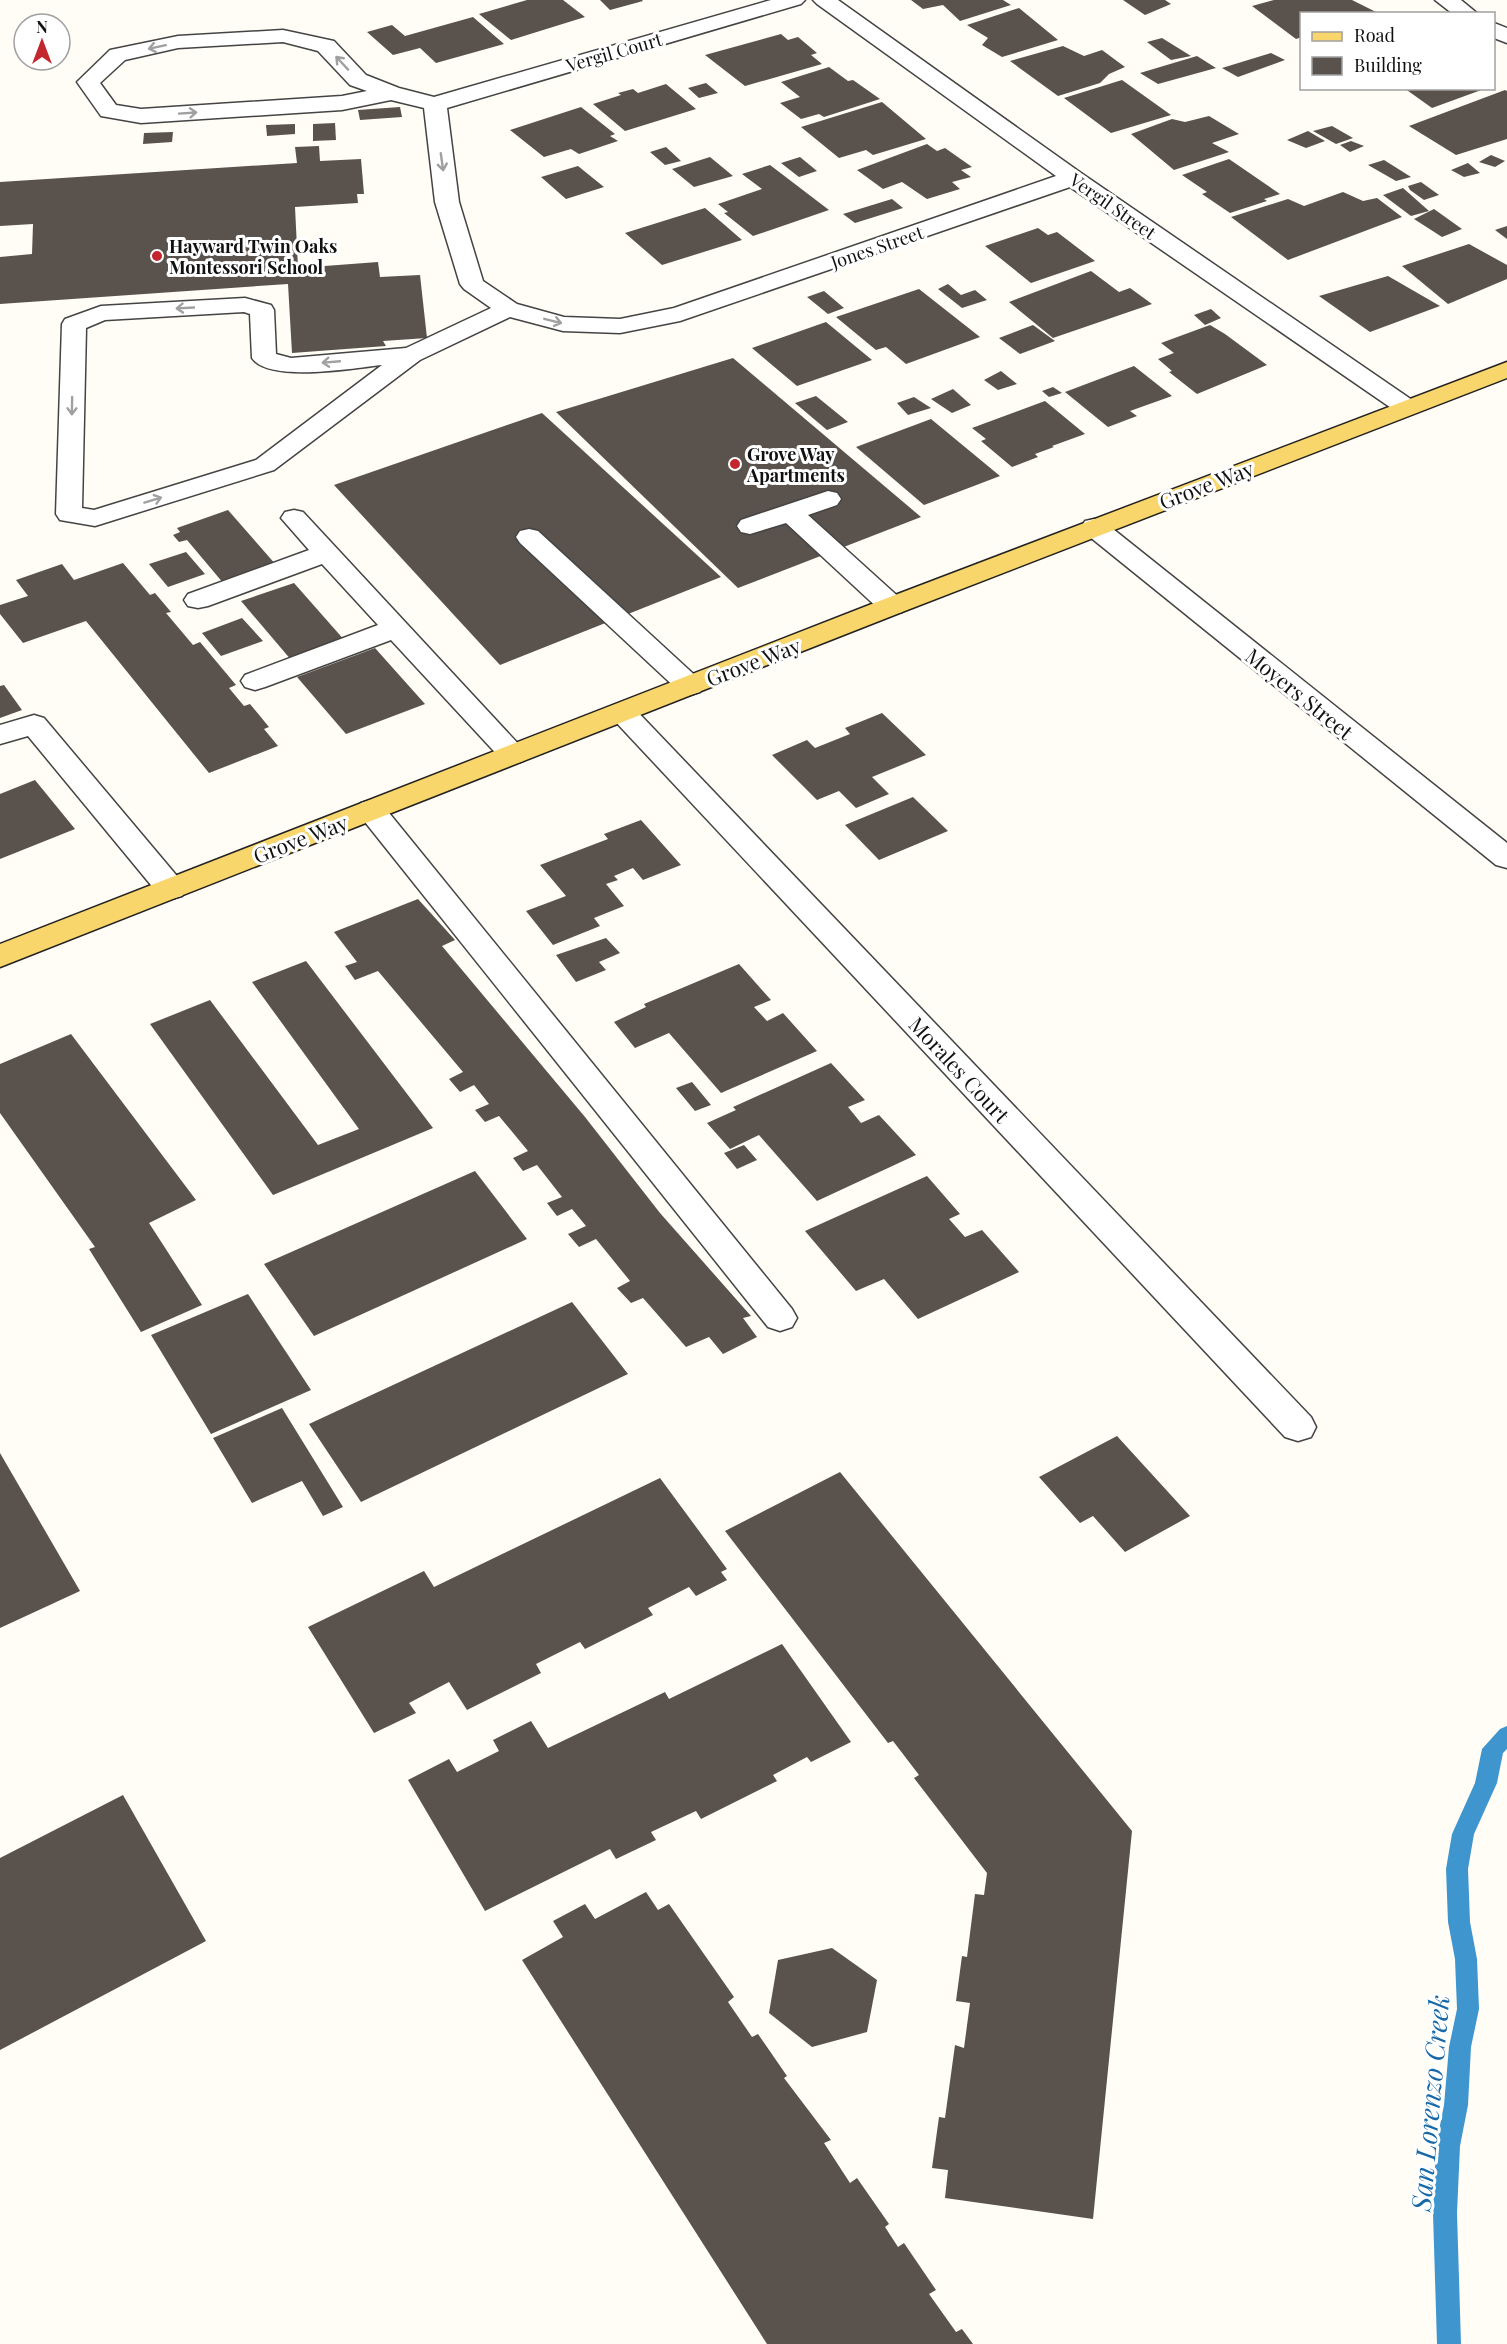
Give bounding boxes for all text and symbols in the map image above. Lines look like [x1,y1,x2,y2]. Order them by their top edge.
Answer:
north arrow [12,12,72,72]
legend [1300,12,1495,90]
text: N [36,16,48,37]
text: Road [1354,23,1395,47]
street label: Vergil Court [562,27,665,77]
one-way arrow [147,42,167,53]
text: Building [1354,53,1422,77]
one-way arrow [335,56,349,71]
one-way arrow [177,107,197,118]
one-way arrow [436,152,447,171]
street label: Vergil Street [1064,167,1161,245]
street label: Jones Street [827,220,927,274]
place label: Hayward Twin Oaks Montessori School [169,234,337,279]
marker: Hayward Twin Oaks Montessori School [150,249,164,263]
one-way arrow [175,303,195,314]
one-way arrow [543,315,562,327]
one-way arrow [321,357,341,368]
one-way arrow [66,396,77,416]
place label: Grove Way Apartments [746,442,845,487]
street label: Grove Way [1155,453,1258,515]
marker: Grove Way Apartments [728,457,742,471]
one-way arrow [143,493,162,504]
street label: Grove Way [702,630,805,692]
street label: Moyers Street [1240,641,1360,745]
street label: Grove Way [249,807,352,869]
street label: Morales Court [904,1010,1017,1128]
water label: San Lorenzo Creek [1402,1993,1456,2214]

